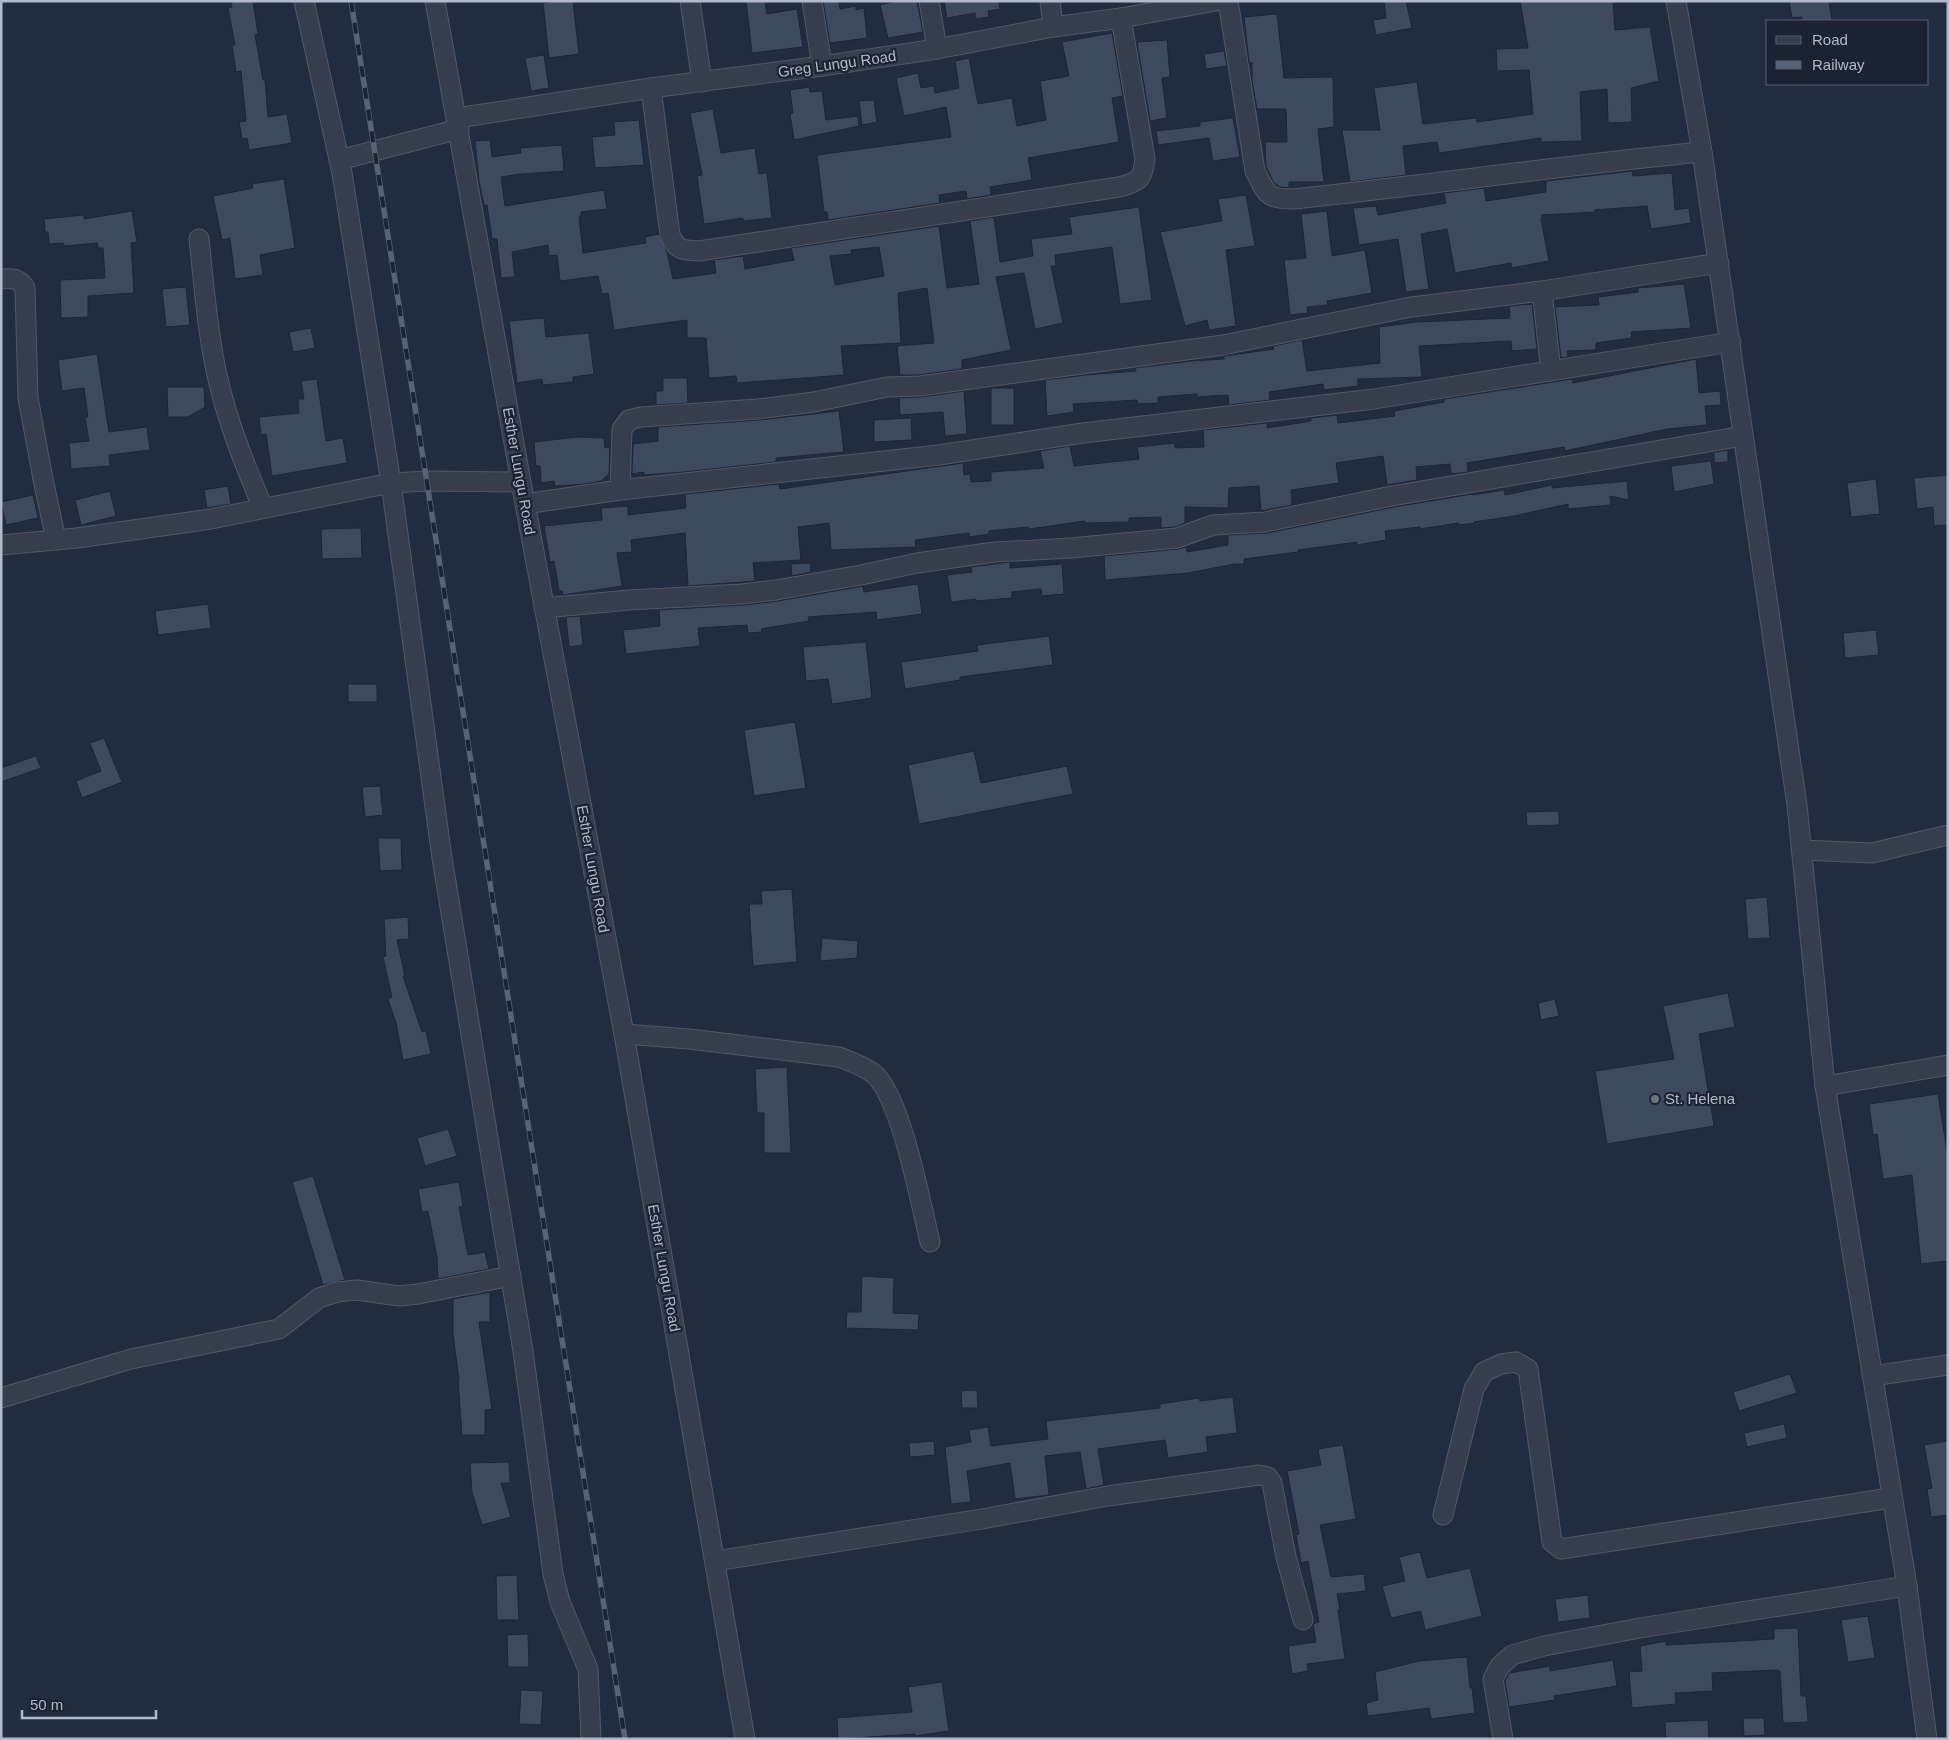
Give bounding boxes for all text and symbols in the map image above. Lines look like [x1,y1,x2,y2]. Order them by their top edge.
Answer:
legend [1766,20,1929,85]
text: Road [1812,31,1848,48]
street label: Greg Lungu Road [777,47,897,80]
text: Railway [1812,56,1865,73]
street label: Esther Lungu Road [500,406,539,536]
street label: Esther Lungu Road [574,804,613,934]
place label: St. Helena [1665,1090,1736,1107]
marker: St. Helena [1649,1093,1661,1105]
street label: Esther Lungu Road [645,1203,684,1333]
scale bar [22,1688,156,1720]
text: 50 m [30,1696,63,1713]

